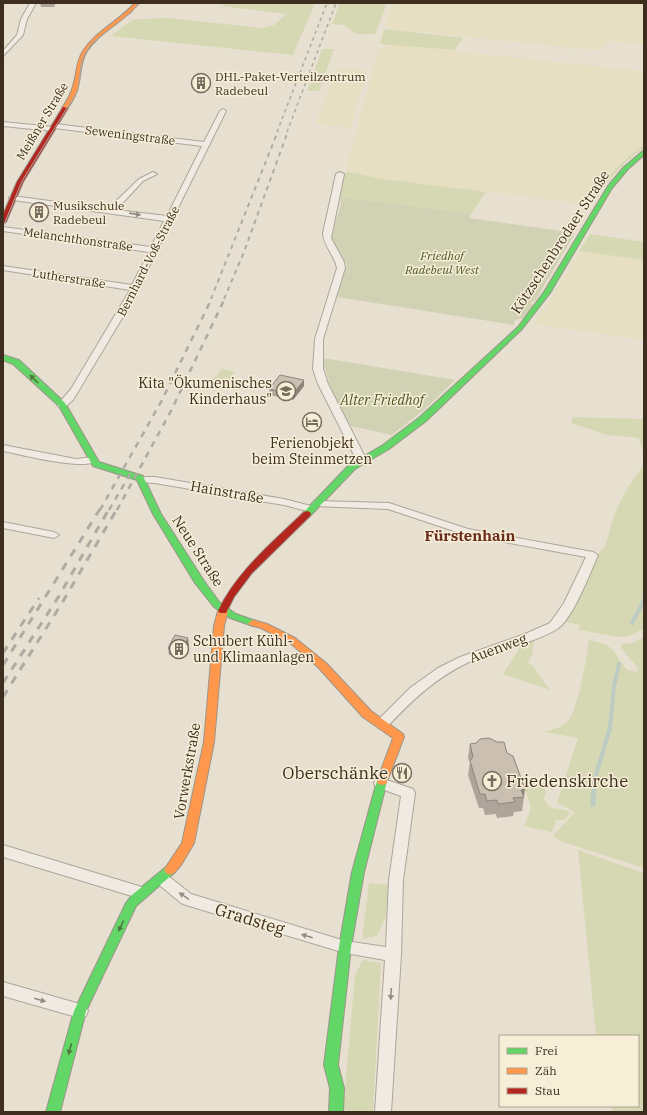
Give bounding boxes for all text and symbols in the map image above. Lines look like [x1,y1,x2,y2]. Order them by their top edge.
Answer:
place label: DHL-Paket-Verteilzentrum Radebeul [215,69,366,98]
building icon: DHL-Paket-Verteilzentrum Radebeul [190,72,212,94]
street label: Meißner Straße [13,79,71,163]
street label: Seweningstraße [84,122,176,148]
street label: Kötzschenbrodaer Straße [507,167,613,317]
place label: Musikschule Radebeul [53,198,125,227]
building icon: Musikschule Radebeul [28,201,50,223]
street label: Bernhard-Voß-Straße [114,203,182,319]
one-way arrow [129,211,141,217]
street label: Melanchthonstraße [22,224,134,254]
park label: Friedhof Radebeul West [404,248,480,277]
street label: Lutherstraße [31,265,107,291]
one-way arrow [29,374,39,384]
place label: Kita "Ökumenisches Kinderhaus" [138,374,272,408]
school or university icon: Kita "Ökumenisches Kinderhaus" [275,380,297,402]
park label: Alter Friedhof [339,391,427,409]
hotel icon: Ferienobjekt beim Steinmetzen [301,411,323,433]
place label: Ferienobjekt beim Steinmetzen [252,434,372,468]
street label: Hainstraße [189,477,265,507]
street label: Neue Straße [168,512,228,590]
district label: Fürstenhain [424,526,516,545]
street label: Auenweg [467,629,530,667]
place label: Schubert Kühl- und Klimaanlagen [193,632,314,666]
building icon: Schubert Kühl- und Klimaanlagen [168,638,190,660]
street label: Vorwerkstraße [170,721,204,821]
place label: Oberschänke [282,762,388,784]
restaurant icon: Oberschänke [391,762,413,784]
church icon: Friedenskirche [481,770,503,792]
place label: Friedenskirche [506,770,628,792]
one-way arrow [179,892,189,900]
street label: Gradsteg [212,898,288,940]
one-way arrow [118,920,124,932]
one-way arrow [301,933,313,939]
one-way arrow [387,988,394,1000]
one-way arrow [35,997,47,1003]
legend [499,1035,639,1107]
one-way arrow [66,1043,72,1055]
text: Frei [535,1043,558,1058]
text: Zäh [535,1063,557,1078]
text: Stau [535,1083,561,1098]

